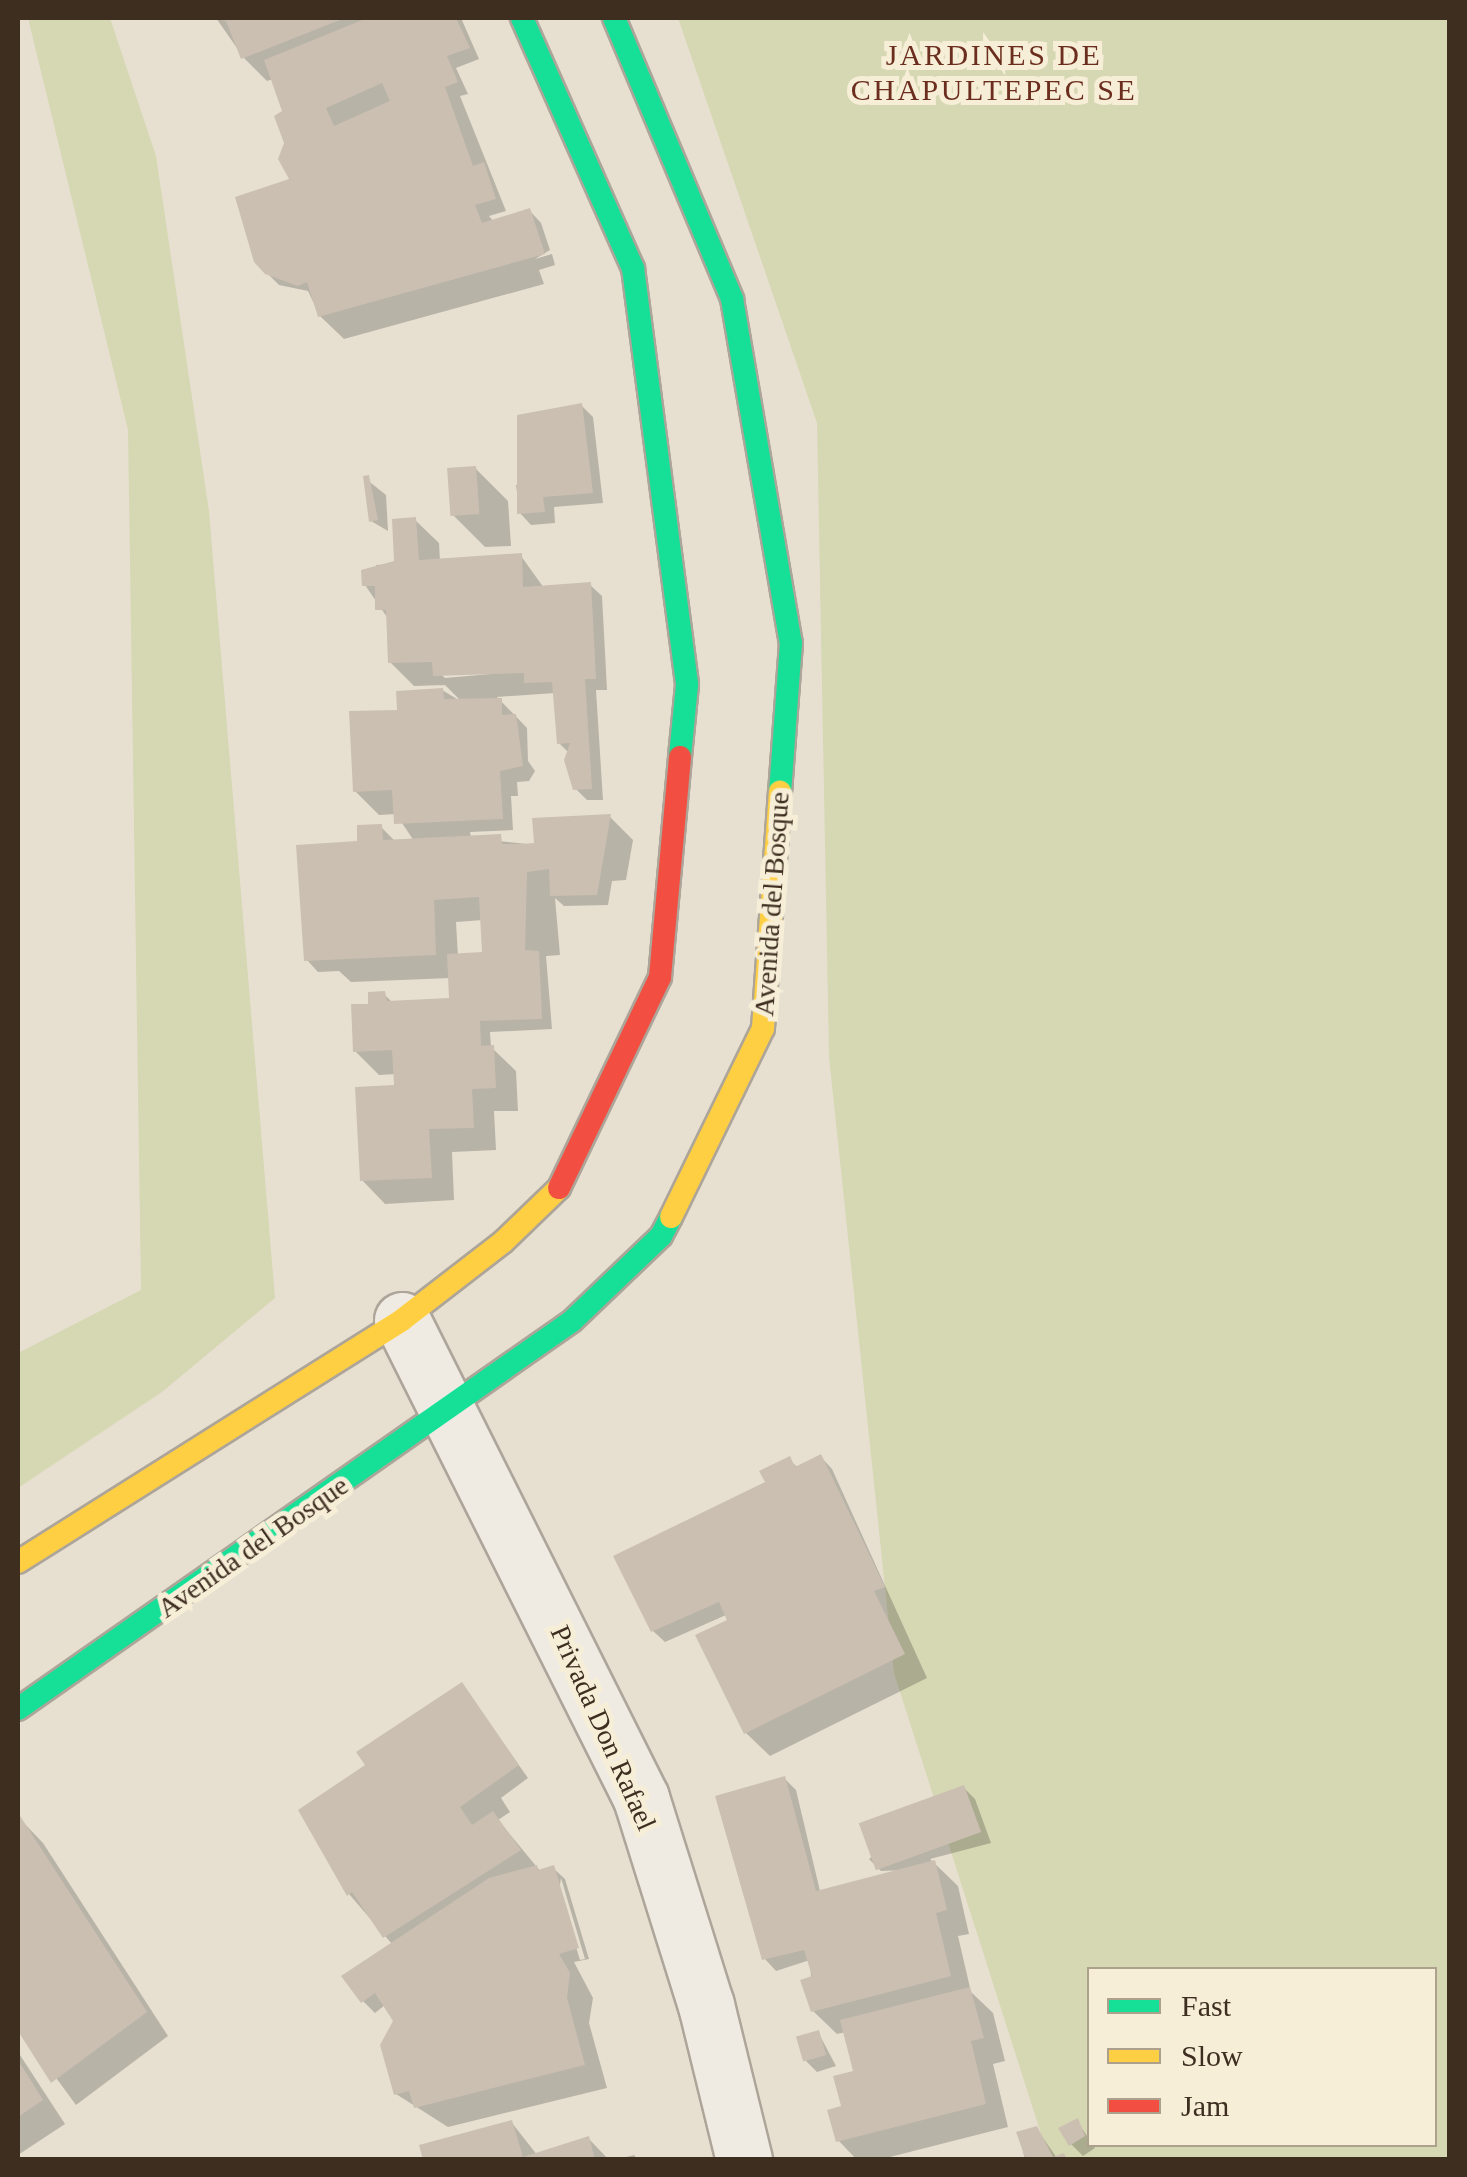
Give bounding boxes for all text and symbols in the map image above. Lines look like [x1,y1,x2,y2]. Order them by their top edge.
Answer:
district label: JARDINES DE CHAPULTEPEC SE [851,37,1137,108]
street label: Avenida del Bosque [747,791,797,1017]
street label: Avenida del Bosque [151,1469,355,1625]
street label: Privada Don Rafael [543,1620,663,1836]
legend [1087,1967,1437,2147]
text: Fast [1181,1989,1231,2022]
text: Slow [1181,2039,1243,2072]
text: Jam [1181,2089,1229,2122]

